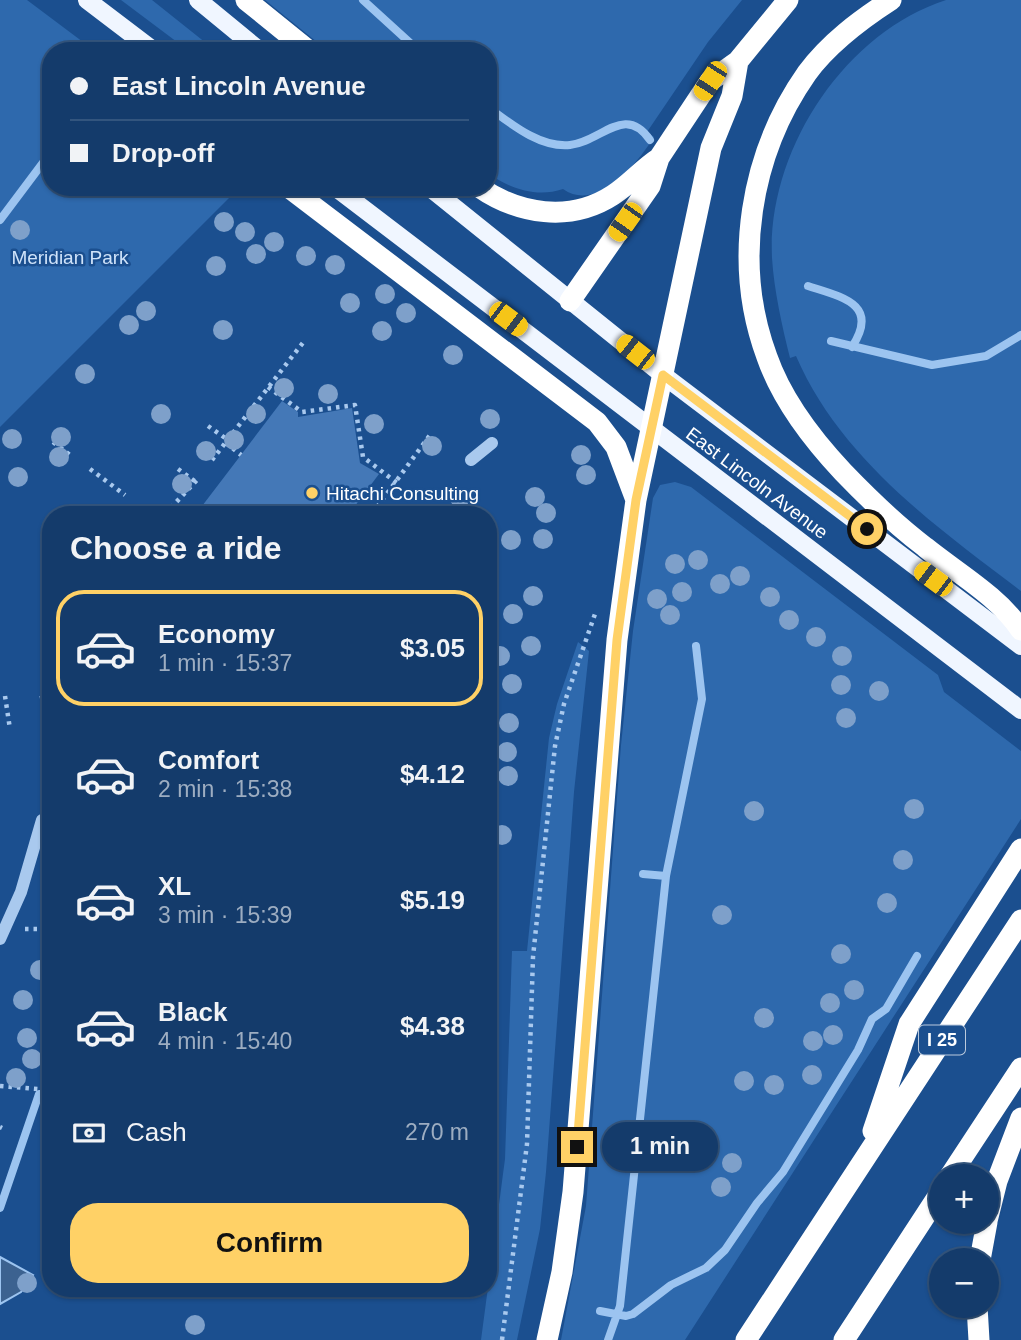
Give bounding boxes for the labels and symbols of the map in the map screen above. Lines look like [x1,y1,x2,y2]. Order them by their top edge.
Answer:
car [690,58,731,104]
car [605,199,646,245]
park label: Meridian Park [11,247,129,268]
car [485,298,532,340]
car [612,331,659,373]
street label: East Lincoln Avenue [682,423,832,543]
place label: Hitachi Consulting [326,483,479,504]
marker: Hitachi Consulting [304,485,320,501]
route start [851,513,883,545]
car [910,558,957,600]
road number: I 25 [919,1026,965,1055]
callout: 1 min [602,1122,717,1172]
route end [561,1131,593,1163]

